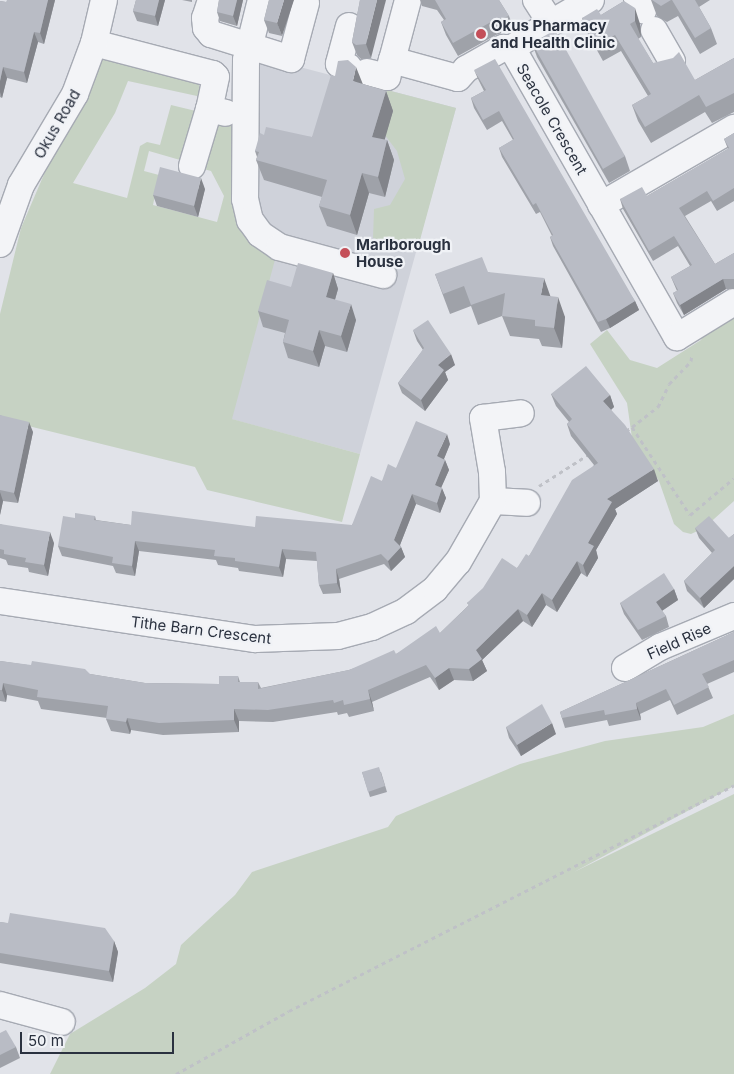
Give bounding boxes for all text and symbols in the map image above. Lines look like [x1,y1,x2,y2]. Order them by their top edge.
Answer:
place label: Okus Pharmacy and Health Clinic [491,16,615,51]
marker: Okus Pharmacy and Health Clinic [475,28,487,40]
street label: Seacole Crescent [513,60,591,178]
street label: Okus Road [30,86,84,162]
place label: Marlborough House [356,235,451,270]
marker: Marlborough House [338,246,352,260]
street label: Tithe Barn Crescent [130,612,272,648]
street label: Field Rise [644,619,714,663]
scale bar [22,1022,176,1054]
text: 50 m [28,1031,64,1050]

